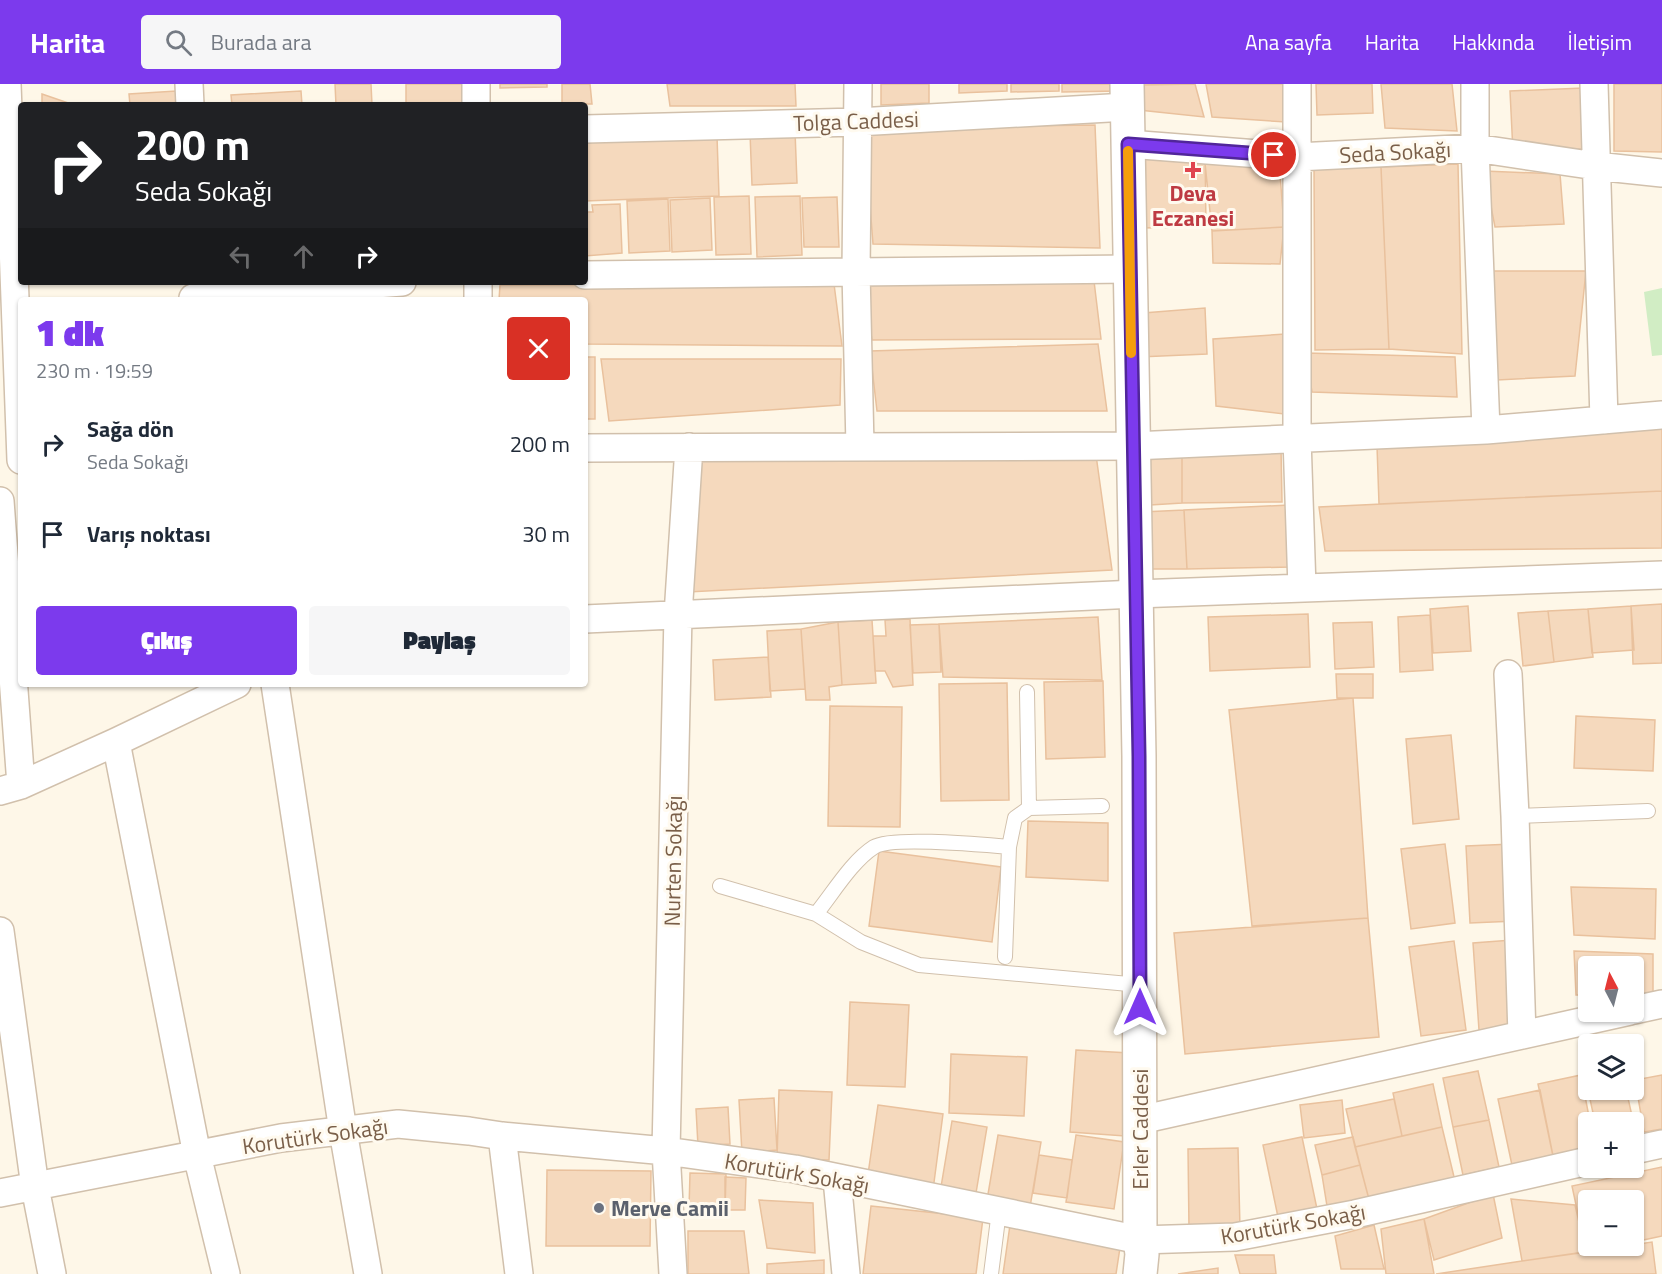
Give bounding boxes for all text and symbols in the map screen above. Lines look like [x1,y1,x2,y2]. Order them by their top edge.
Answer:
search box [141,15,561,69]
text: Harita [30,21,105,64]
text: Burada ara [210,25,311,59]
icon: search [162,26,195,59]
text: Ana sayfa [1245,26,1332,58]
text: Harita [1365,26,1419,58]
text: Hakkında [1452,26,1535,58]
text: İletişim [1568,26,1632,58]
street label: Tolga Caddesi [793,102,919,140]
text: 200 m [135,112,250,176]
icon: right [36,126,114,204]
pin [1248,129,1299,180]
street label: Seda Sokağı [1338,132,1452,172]
icon: arrive [1257,138,1290,171]
marker: Deva Eczanesi [1186,163,1200,177]
text: Seda Sokağı [135,170,272,211]
place label: Deva Eczanesi [1152,176,1234,235]
icon: left [224,240,257,273]
icon: ahead [287,240,320,273]
icon: right [350,240,383,273]
text: 1 dk [36,305,104,360]
button: close [507,317,570,380]
text: 230 m · 19:59 [36,355,153,386]
text: Sağa dön [87,412,174,446]
text: 200 m [510,427,570,461]
icon: right [36,428,69,461]
text: Seda Sokağı [87,446,189,477]
text: Varış noktası [87,517,211,551]
text: 30 m [522,517,570,551]
icon: arrive [36,518,69,551]
button: Çıkış [36,606,297,675]
button: Paylaş [309,606,570,675]
street label: Nurten Sokağı [655,795,691,927]
north arrow [1578,956,1644,1022]
map controls [1578,956,1644,1256]
position arrow [1108,975,1172,1039]
button: layers [1578,1034,1644,1100]
street label: Erler Caddesi [1123,1069,1157,1189]
street label: Korutürk Sokağı [240,1109,390,1163]
button: + [1578,1112,1644,1178]
street label: Korutürk Sokağı [722,1144,872,1202]
button: − [1578,1190,1644,1256]
place label: Merve Camii [611,1191,729,1225]
street label: Korutürk Sokağı [1218,1195,1368,1253]
marker: Merve Camii [592,1201,606,1215]

